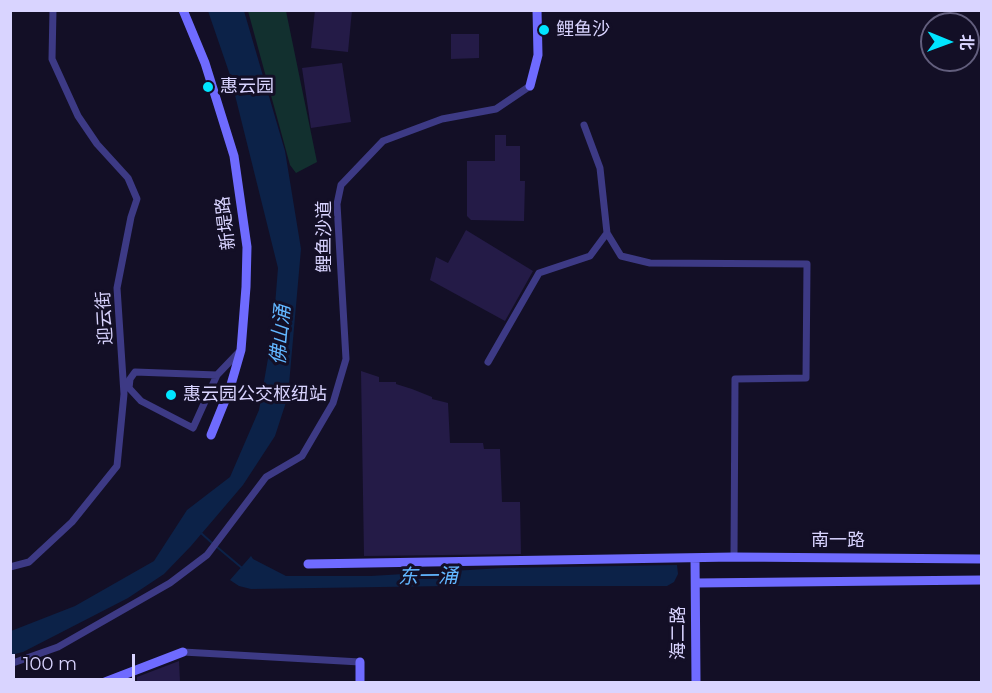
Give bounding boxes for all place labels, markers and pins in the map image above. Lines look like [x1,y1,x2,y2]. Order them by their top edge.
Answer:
place label: 鲤鱼沙 [556,19,610,41]
marker: 鲤鱼沙 [537,23,551,37]
place label: 惠云园 [220,76,274,98]
marker: 惠云园 [201,80,215,94]
place label: 惠云园公交枢纽站 [183,384,327,406]
marker: 惠云园公交枢纽站 [164,388,178,402]

